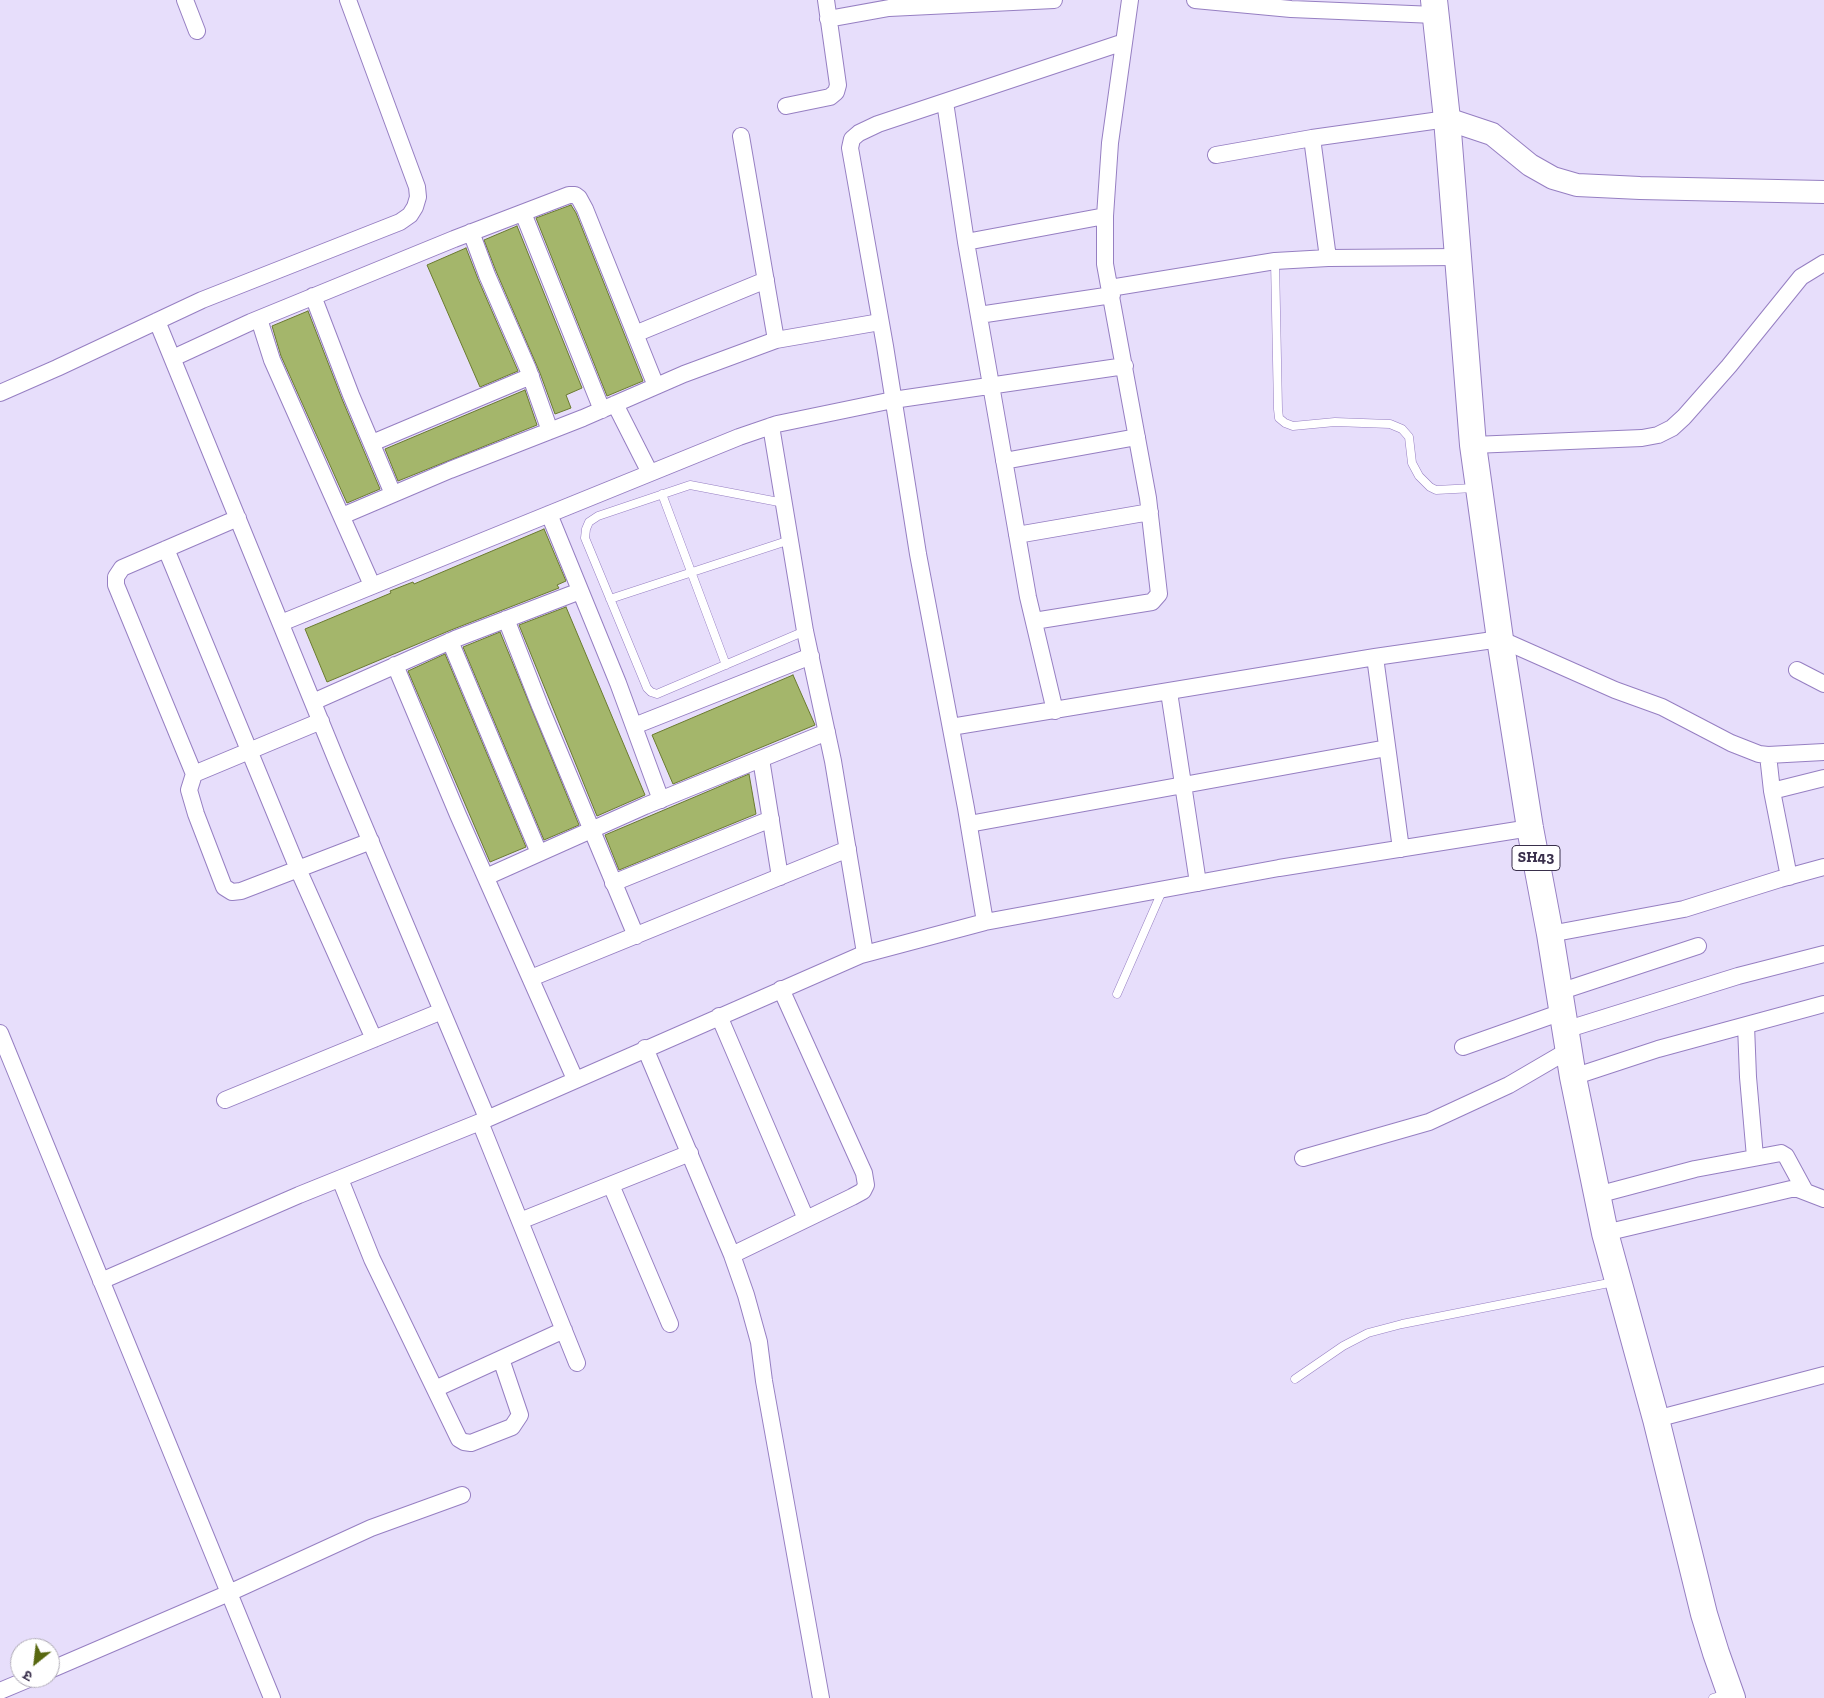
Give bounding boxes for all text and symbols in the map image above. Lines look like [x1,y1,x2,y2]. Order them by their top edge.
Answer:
road number: SH43 [1512,846,1560,870]
north arrow [10,1638,60,1688]
text: उ [20,1666,36,1685]

